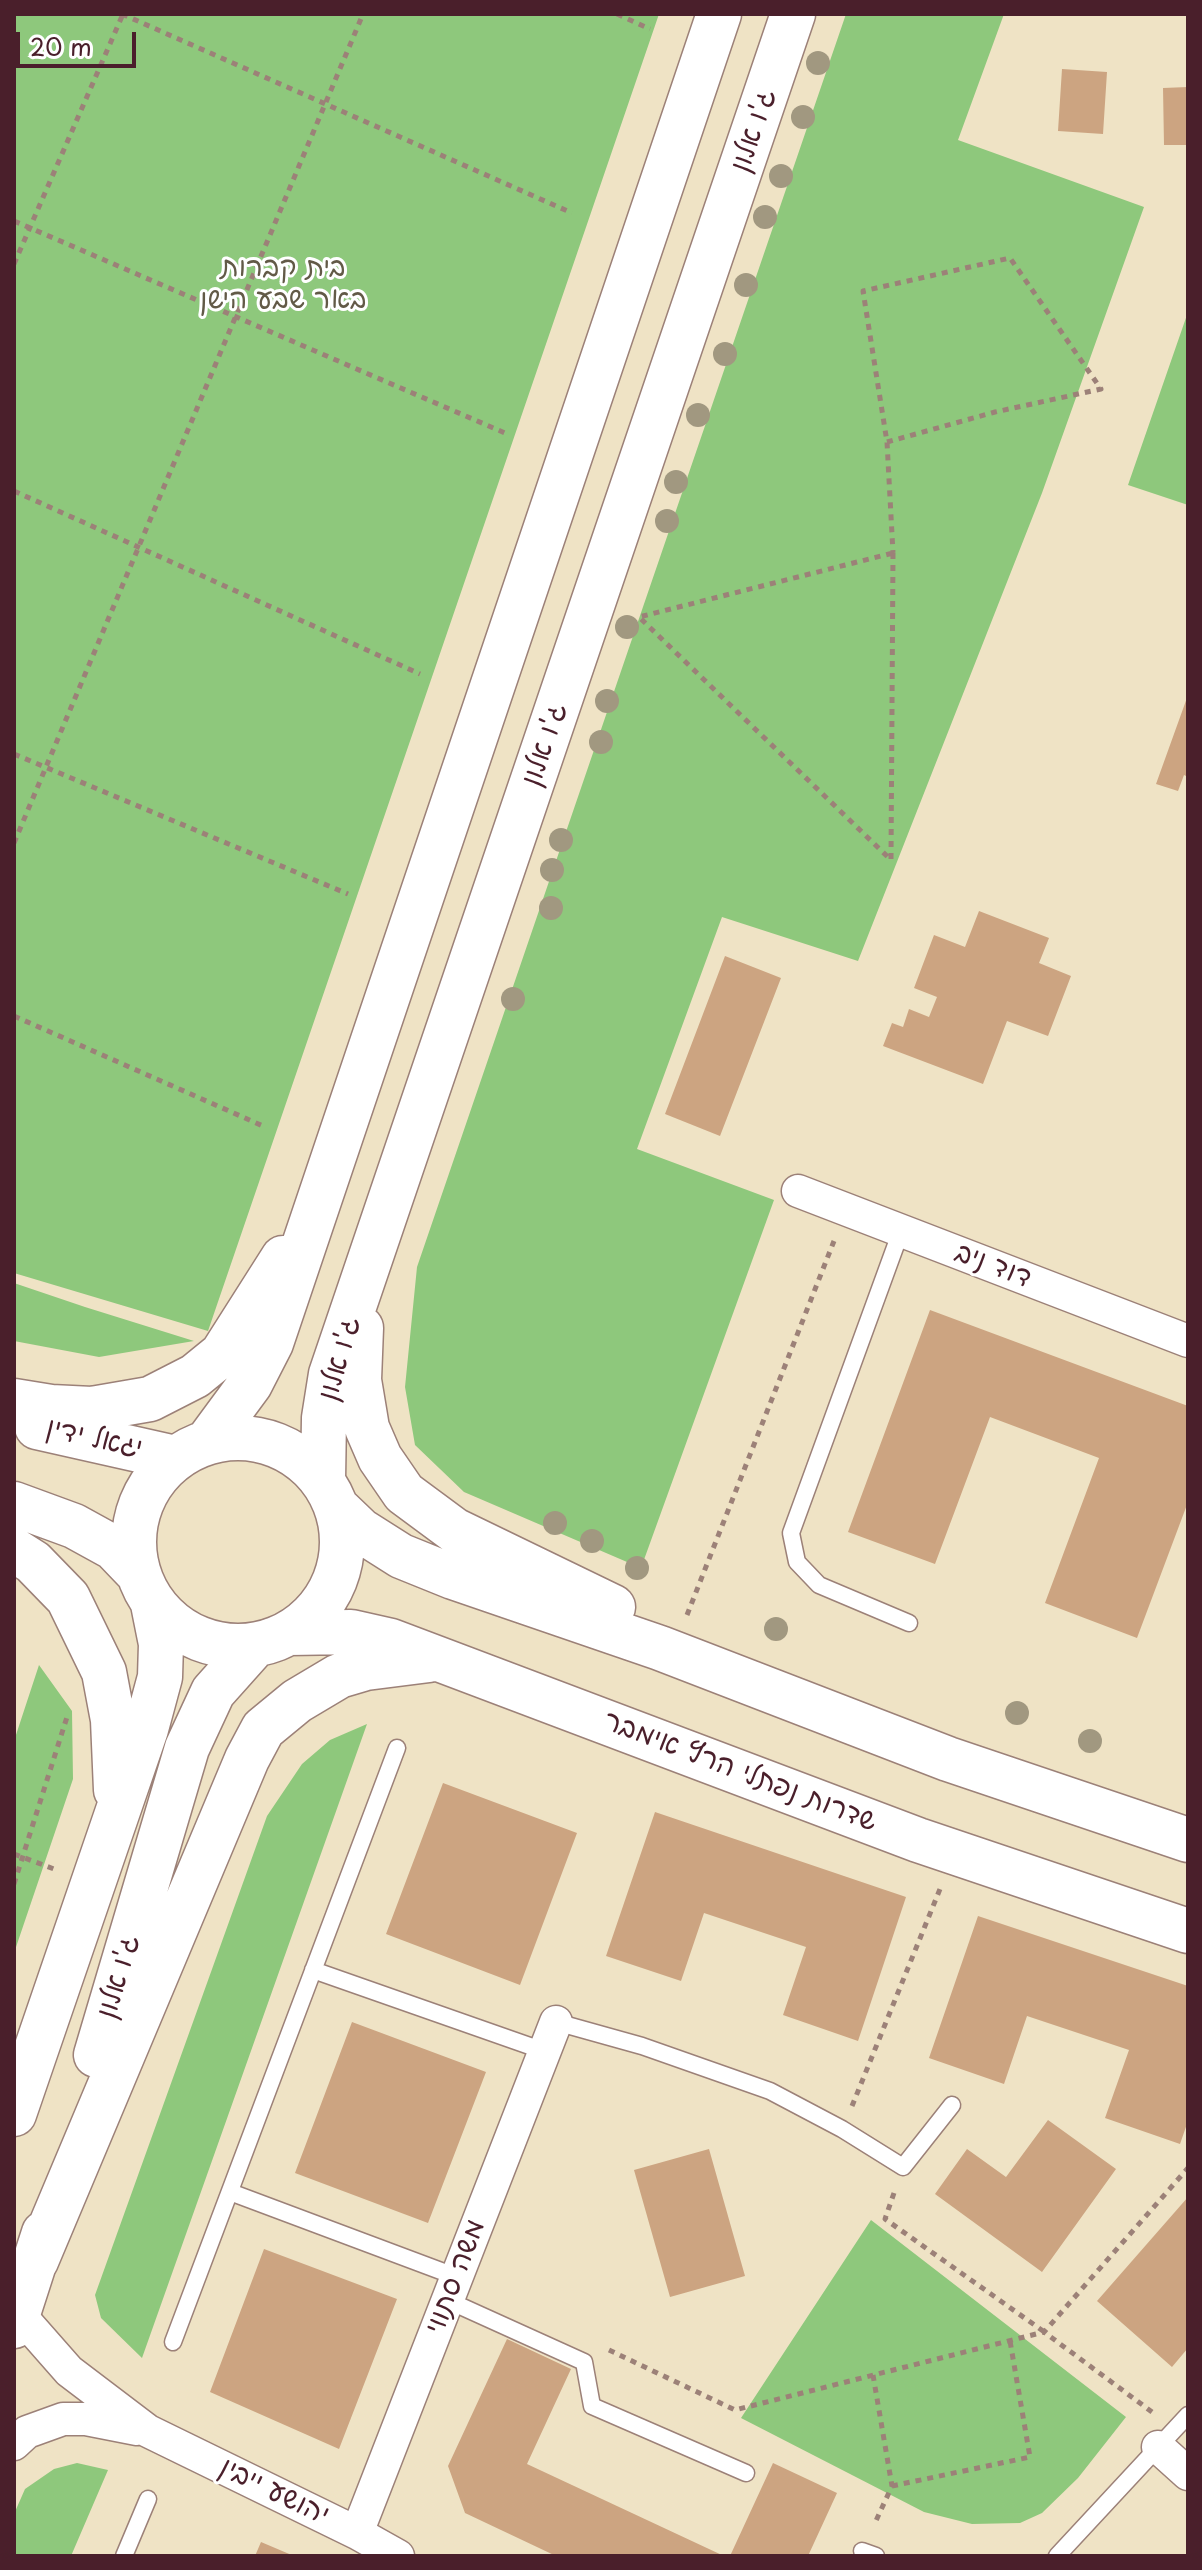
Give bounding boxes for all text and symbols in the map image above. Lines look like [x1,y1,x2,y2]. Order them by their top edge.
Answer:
scale bar [20,16,140,66]
text: 20 m [30,28,92,64]
street label: ג'ו אלון [724,85,784,177]
park label: בית קברות באר שבע הישן [200,251,366,317]
street label: ג'ו אלון [515,699,575,791]
street label: דוד ניב [950,1236,1036,1296]
street label: ג'ו אלון [312,1313,368,1405]
street label: יגאל ידין [43,1412,145,1466]
street label: שדרות נפתלי הרץ אימבר [599,1704,881,1840]
street label: ג'ו אלון [90,1931,148,2023]
street label: משה סתווי [419,2215,493,2339]
street label: יהושע ייבין [214,2451,334,2533]

